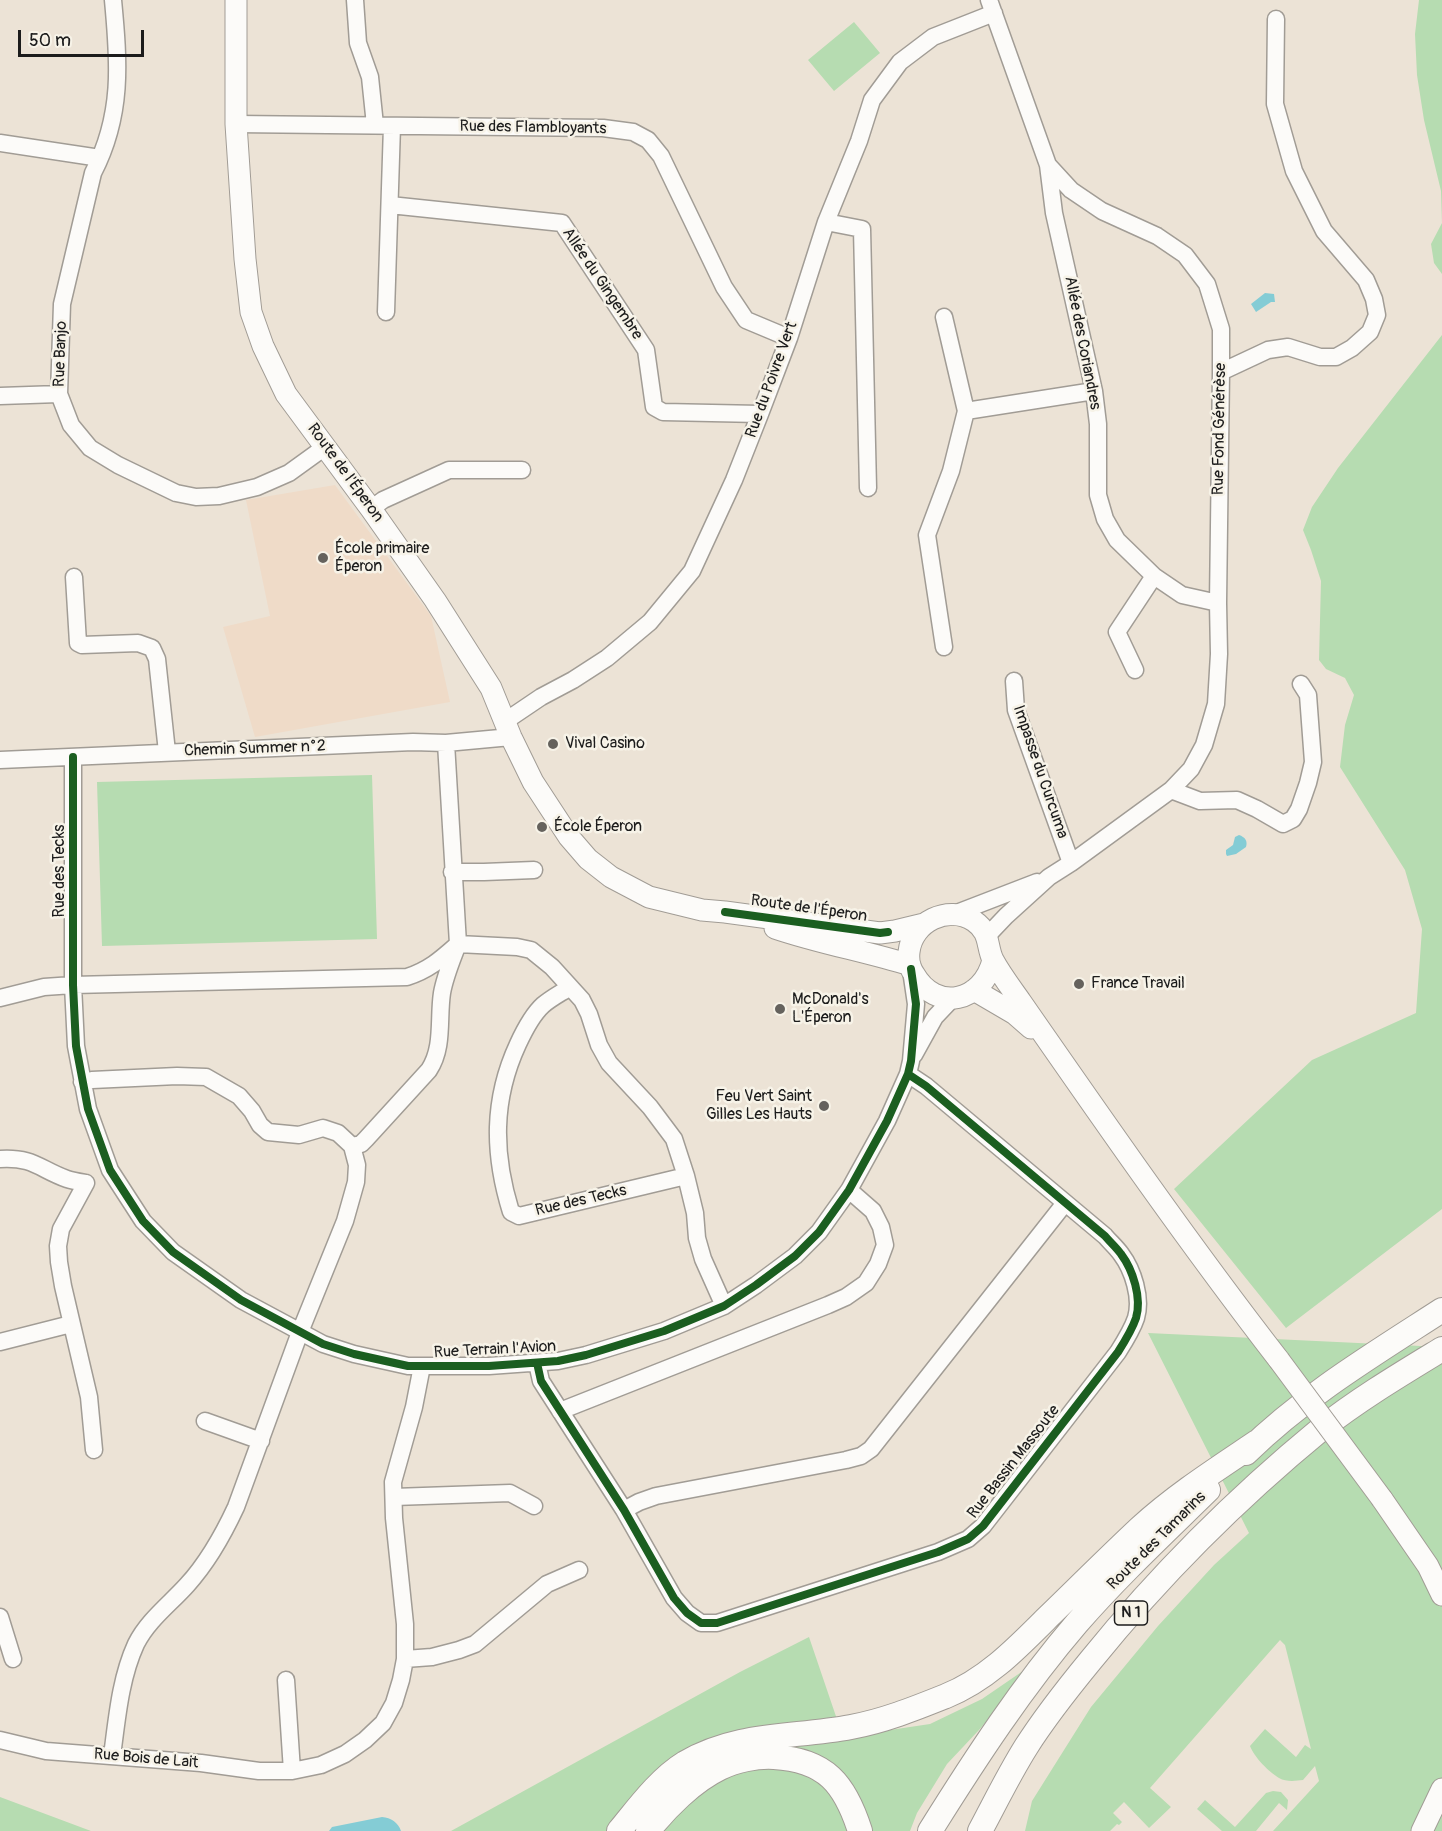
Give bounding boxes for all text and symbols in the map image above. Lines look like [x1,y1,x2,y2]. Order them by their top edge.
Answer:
scale bar [21,18,147,56]
text: 50 m [29,29,71,52]
street label: Rue des Flambloyants [459,117,607,139]
street label: Allée du Gingembre [557,224,647,344]
street label: Allée des Coriandres [1060,275,1104,411]
street label: Rue du Poivre Vert [742,319,802,441]
street label: Rue Banjo [50,321,72,387]
street label: Rue Fond Générèse [1209,363,1231,495]
street label: Route de l'Éperon [303,420,387,526]
place label: École primaire Éperon [335,539,429,577]
marker: École primaire Éperon [316,551,330,565]
street label: Impasse du Curcuma [1008,703,1072,841]
place label: Vival Casino [565,734,645,754]
street label: Chemin Summer n°2 [184,737,326,761]
marker: Vival Casino [546,737,560,751]
place label: École Éperon [554,817,642,837]
marker: École Éperon [535,820,549,834]
street label: Rue des Tecks [50,825,70,917]
street label: Route de l'Éperon [750,891,868,927]
place label: France Travail [1091,974,1185,994]
marker: France Travail [1072,977,1086,991]
place label: McDonald's L'Éperon [792,990,869,1028]
marker: McDonald's L'Éperon [773,1002,787,1016]
place label: Feu Vert Saint Gilles Les Hauts [706,1087,812,1125]
marker: Feu Vert Saint Gilles Les Hauts [817,1099,831,1113]
street label: Rue des Tecks [534,1181,628,1221]
street label: Rue Terrain l'Avion [433,1337,557,1363]
street label: Rue Bassin Massoute [964,1401,1064,1523]
street label: Route des Tamarins [1104,1488,1210,1594]
road number: N 1 [1114,1601,1148,1625]
street label: Rue Bois de Lait [93,1745,199,1773]

